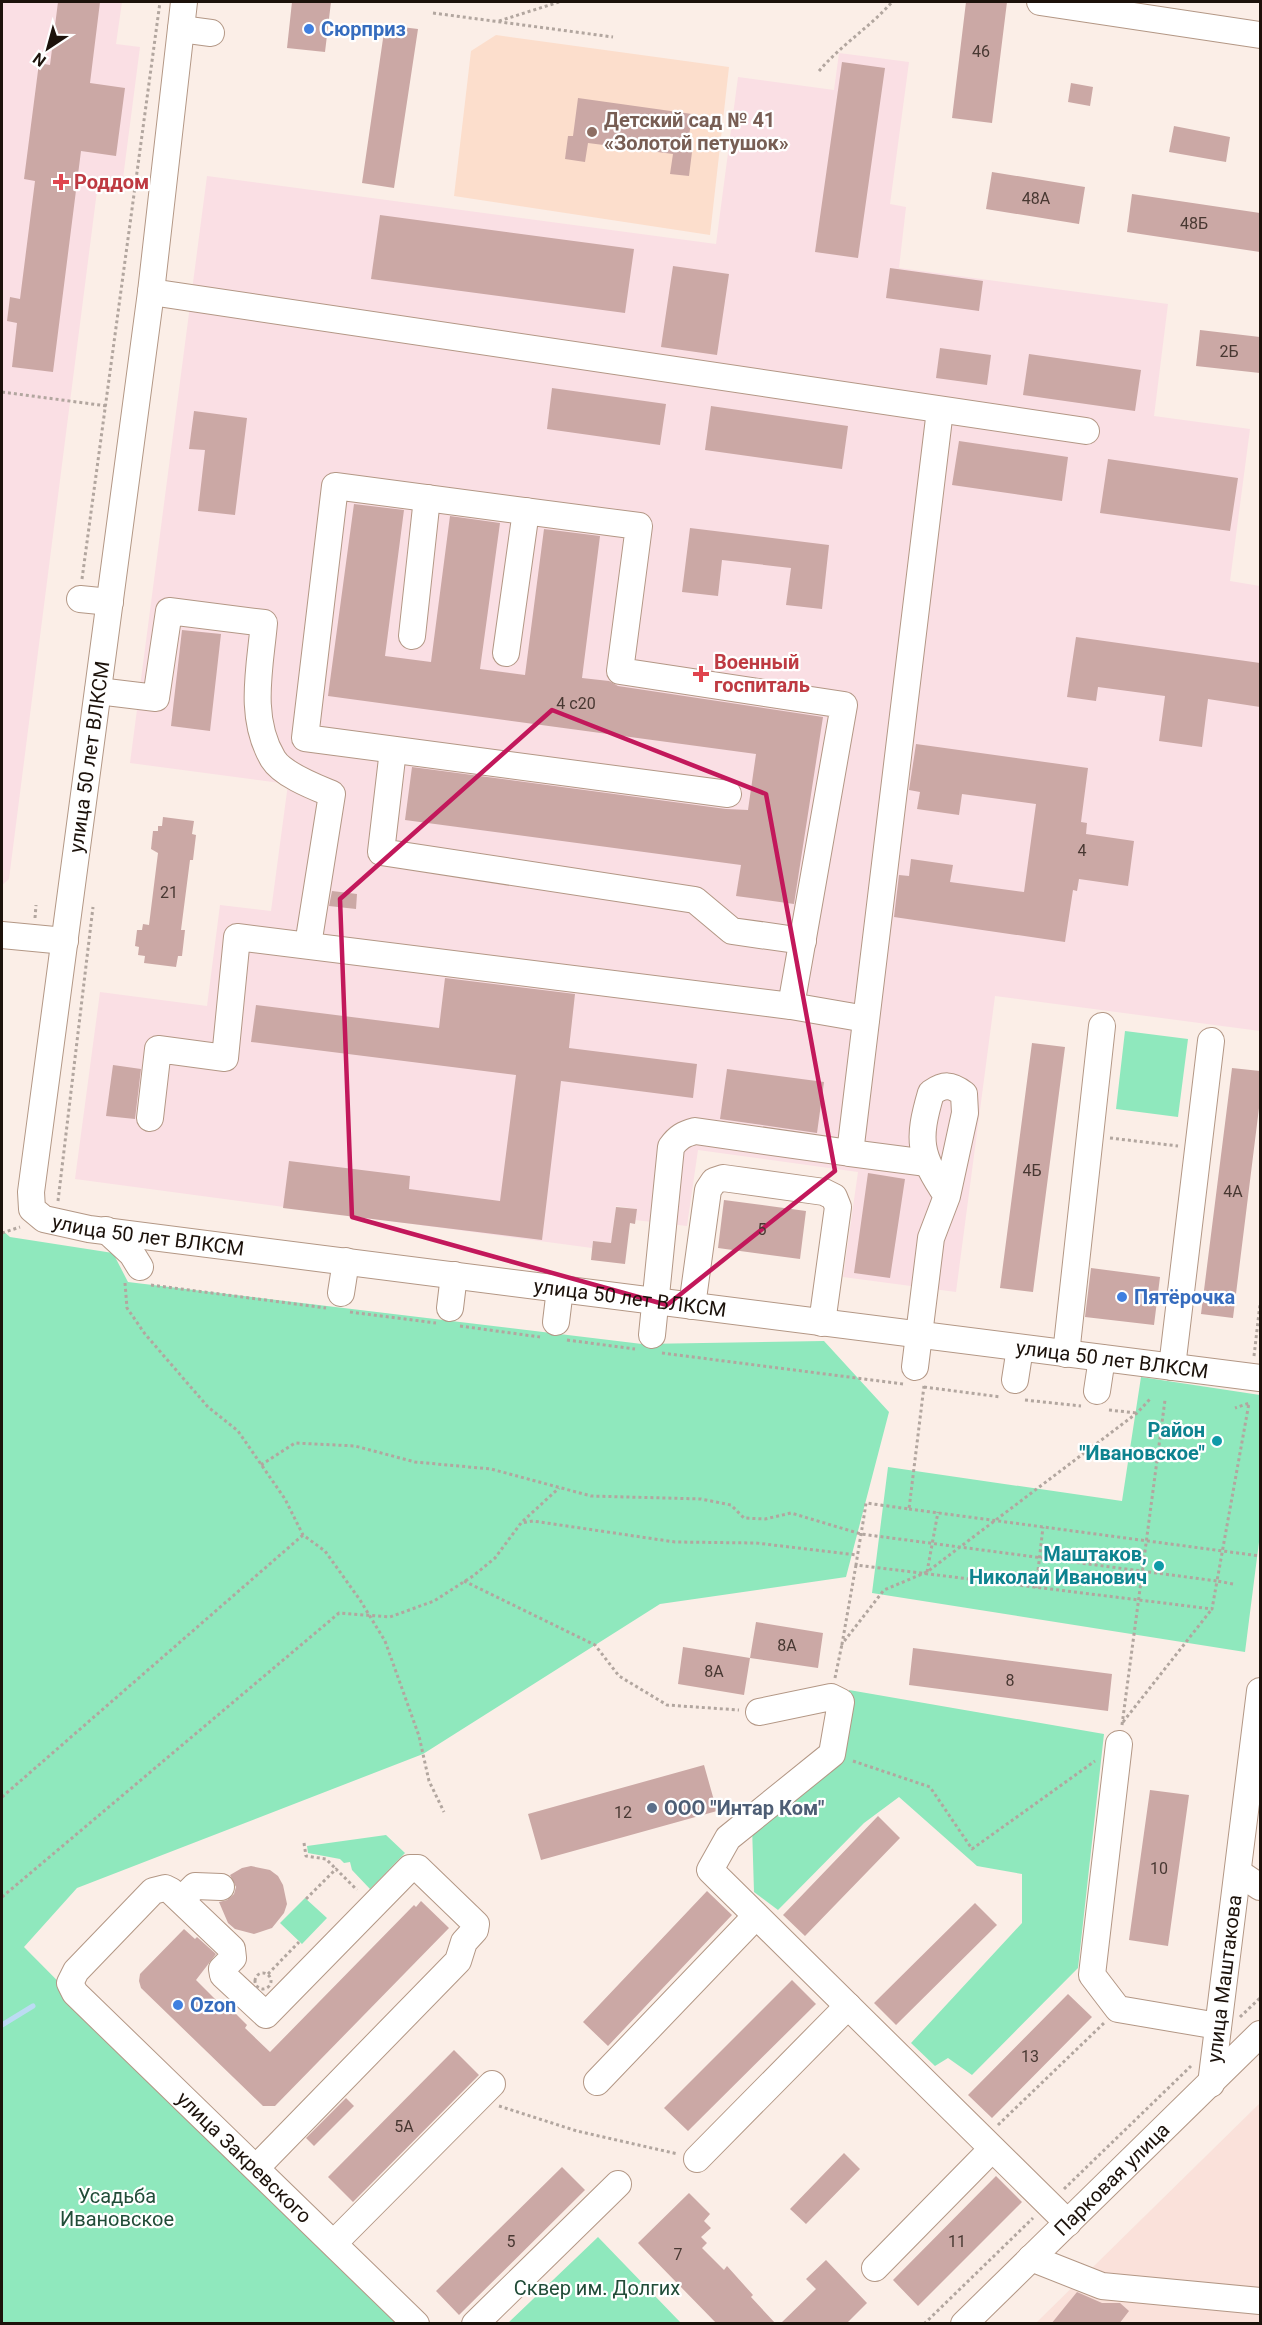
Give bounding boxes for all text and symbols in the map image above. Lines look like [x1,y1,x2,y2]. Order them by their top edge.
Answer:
place label: Сюрприз [321,17,406,41]
north arrow [18,18,78,78]
marker: Сюрприз [302,22,316,36]
house number: 46 [972,42,990,61]
text: N [29,49,50,71]
place label: Детский сад № 41 «Золотой петушок» [604,108,789,155]
marker: Детский сад № 41 «Золотой петушок» [585,125,599,139]
place label: Роддом [74,170,149,194]
marker: Роддом [52,173,70,191]
house number: 48А [1022,189,1051,208]
house number: 48Б [1180,214,1208,233]
house number: 2Б [1219,342,1239,361]
place label: Военный госпиталь [714,650,810,697]
street label: улица 50 лет ВЛКСМ [64,659,114,855]
marker: Военный госпиталь [692,665,710,683]
house number: 4 с20 [556,694,596,713]
house number: 4 [1078,841,1087,860]
house number: 21 [160,883,178,902]
house number: 4Б [1022,1161,1042,1180]
house number: 4А [1223,1182,1243,1201]
street label: улица 50 лет ВЛКСМ [50,1209,246,1261]
house number: 5 [758,1220,767,1239]
street label: улица 50 лет ВЛКСМ [532,1274,728,1322]
place label: Пятёрочка [1134,1285,1236,1309]
marker: Пятёрочка [1115,1290,1129,1304]
street label: улица 50 лет ВЛКСМ [1015,1335,1210,1383]
place label: Район "Ивановское" [1079,1418,1205,1465]
marker: Район "Ивановское" [1210,1434,1224,1448]
place label: Маштаков, Николай Иванович [969,1542,1147,1589]
marker: Маштаков, Николай Иванович [1152,1559,1166,1573]
house number: 8А [777,1636,797,1655]
house number: 8А [704,1662,724,1681]
house number: 8 [1006,1671,1015,1690]
place label: ООО "Интар Ком" [664,1796,825,1820]
marker: ООО "Интар Ком" [645,1801,659,1815]
house number: 12 [614,1803,632,1822]
house number: 10 [1150,1859,1168,1878]
street label: улица Маштакова [1202,1893,1246,2064]
place label: Ozon [190,1993,236,2017]
marker: Ozon [171,1998,185,2012]
house number: 13 [1021,2047,1039,2066]
street label: улица Закревского [172,2086,317,2228]
house number: 5А [394,2117,414,2136]
street label: Парковая улица [1049,2118,1174,2241]
park label: Усадьба Ивановское [60,2184,174,2231]
house number: 5 [507,2232,516,2251]
house number: 11 [948,2232,966,2251]
house number: 7 [674,2245,683,2264]
park label: Сквер им. Долгих [514,2276,680,2300]

